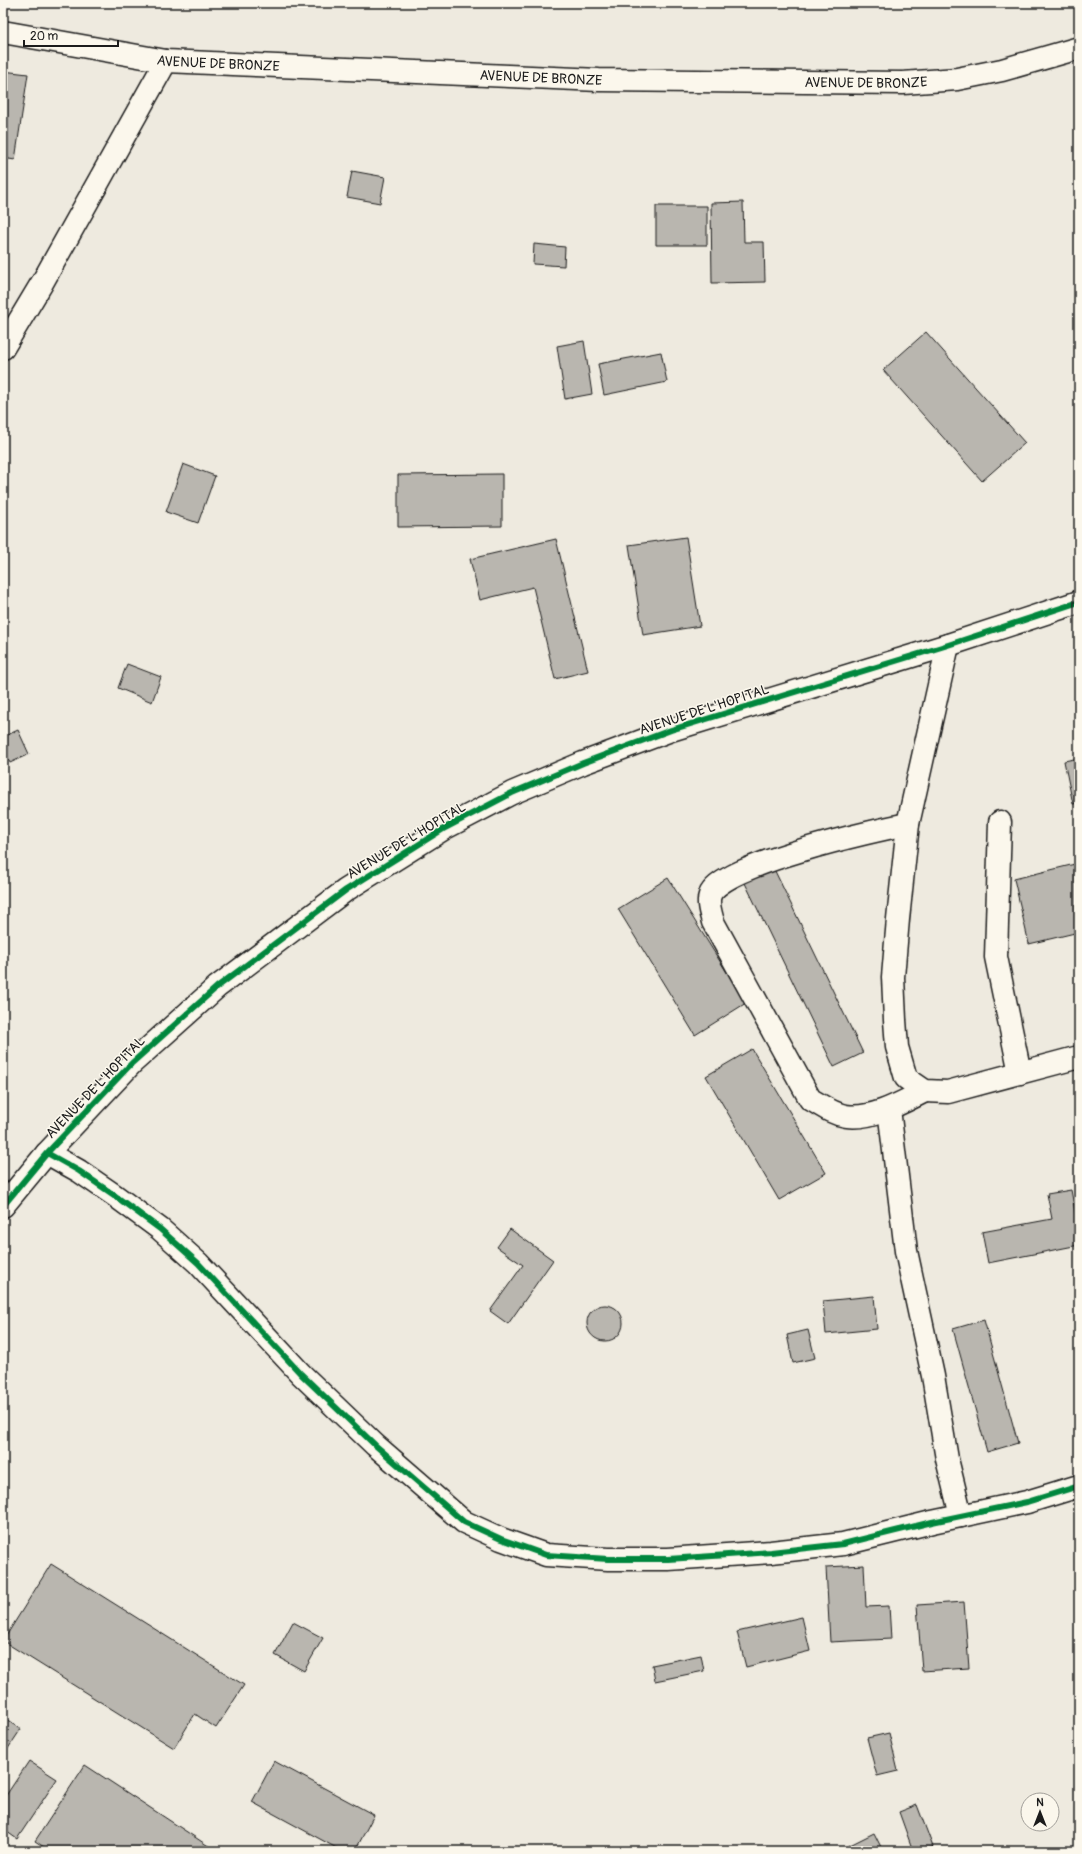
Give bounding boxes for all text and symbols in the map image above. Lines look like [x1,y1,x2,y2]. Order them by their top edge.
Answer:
scale bar [24,22,118,48]
text: 20 m [30,29,59,44]
street label: AVENUE DE BRONZE [156,52,280,75]
street label: AVENUE DE BRONZE [479,67,603,89]
street label: AVENUE DE BRONZE [805,73,928,92]
street label: AVENUE DE L'HOPITAL [637,680,771,739]
street label: AVENUE DE L'HOPITAL [344,798,469,883]
street label: AVENUE DE L'HOPITAL [42,1033,149,1142]
north arrow [1020,1792,1060,1832]
text: N [1036,1796,1044,1809]

